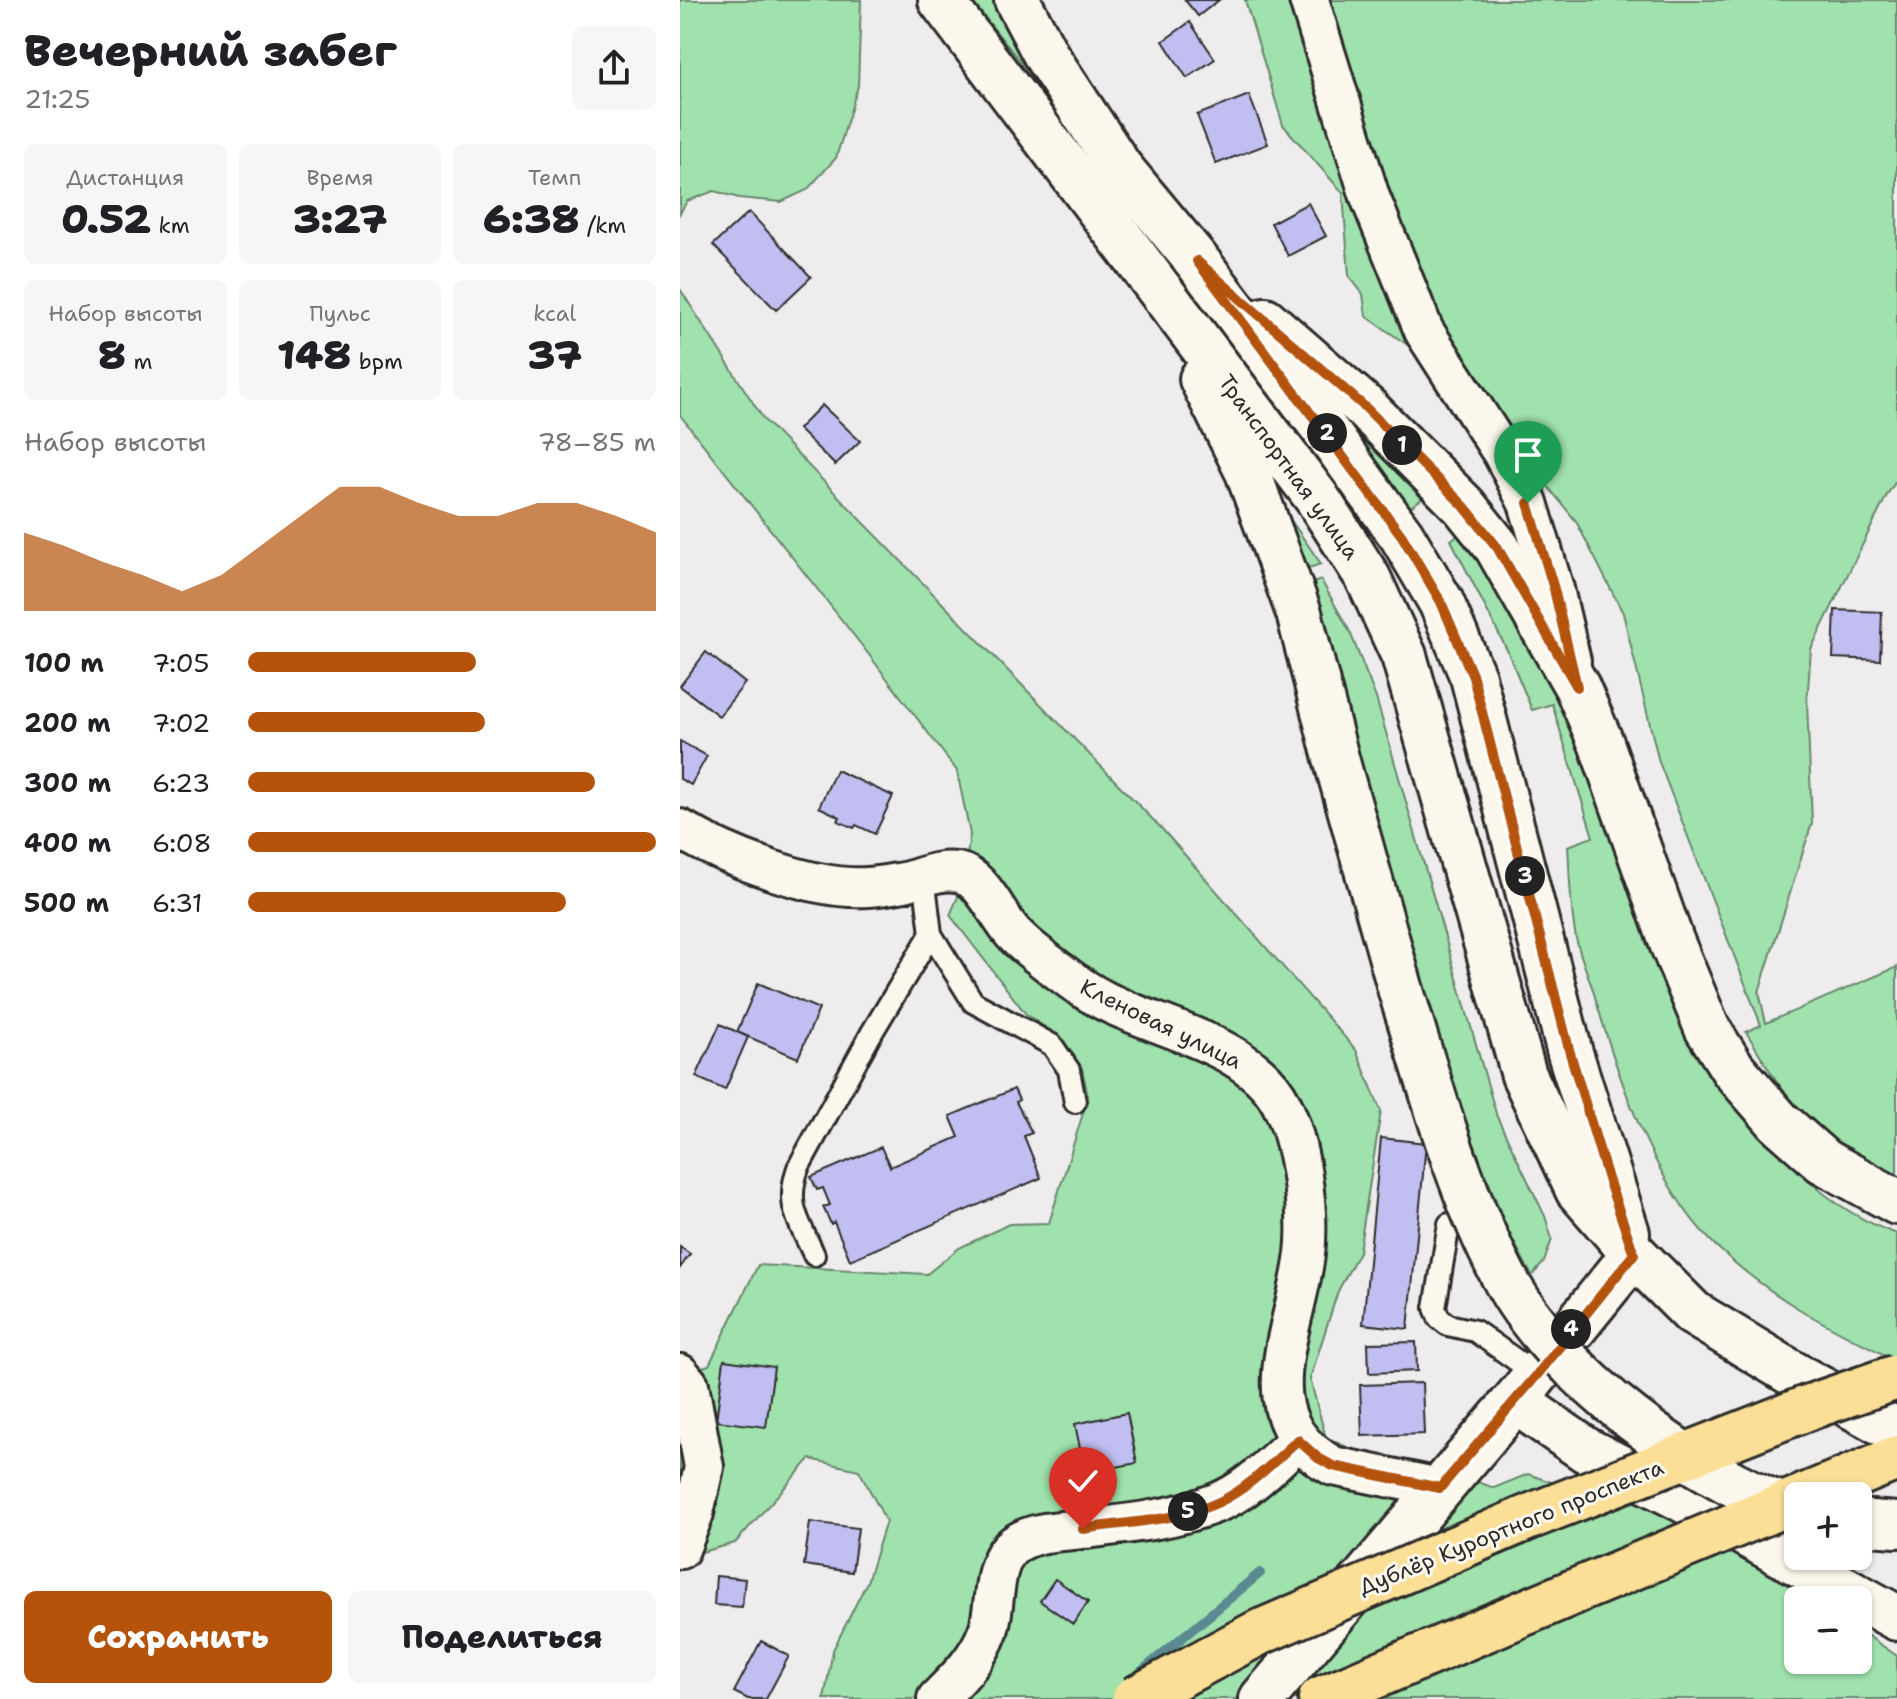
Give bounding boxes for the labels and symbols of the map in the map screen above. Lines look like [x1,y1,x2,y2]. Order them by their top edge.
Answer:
street label: Транспортная улица [1212,369,1366,566]
pin: 2 [1307,413,1347,453]
pin [1494,421,1562,503]
pin: 1 [1382,425,1422,465]
pin: 3 [1505,856,1545,896]
street label: Кленовая улица [1075,972,1247,1076]
pin: 4 [1551,1309,1591,1349]
pin [1049,1447,1117,1529]
street label: Дублёр Курортного проспекта [1354,1452,1668,1602]
pin: 5 [1168,1491,1208,1531]

